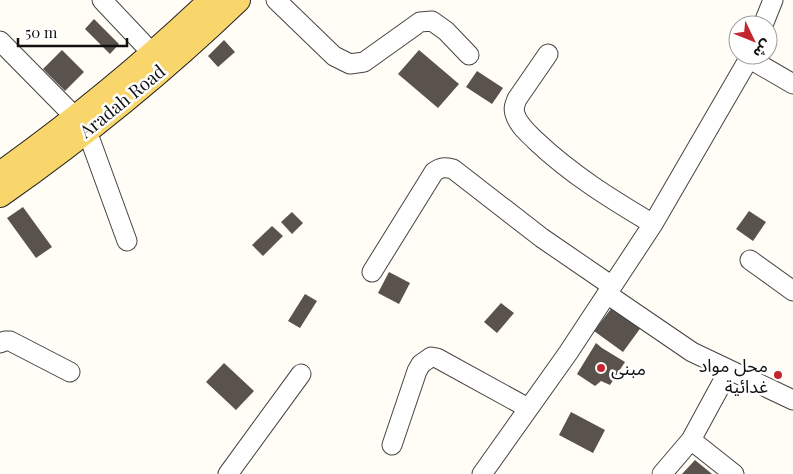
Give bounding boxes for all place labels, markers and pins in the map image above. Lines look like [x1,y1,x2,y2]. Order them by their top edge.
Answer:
place label: محل مواد غدائية [699,353,768,398]
place label: مبنى [611,356,646,380]
marker: مبنى [595,362,607,374]
marker: محل مواد غدائية [772,369,784,381]

